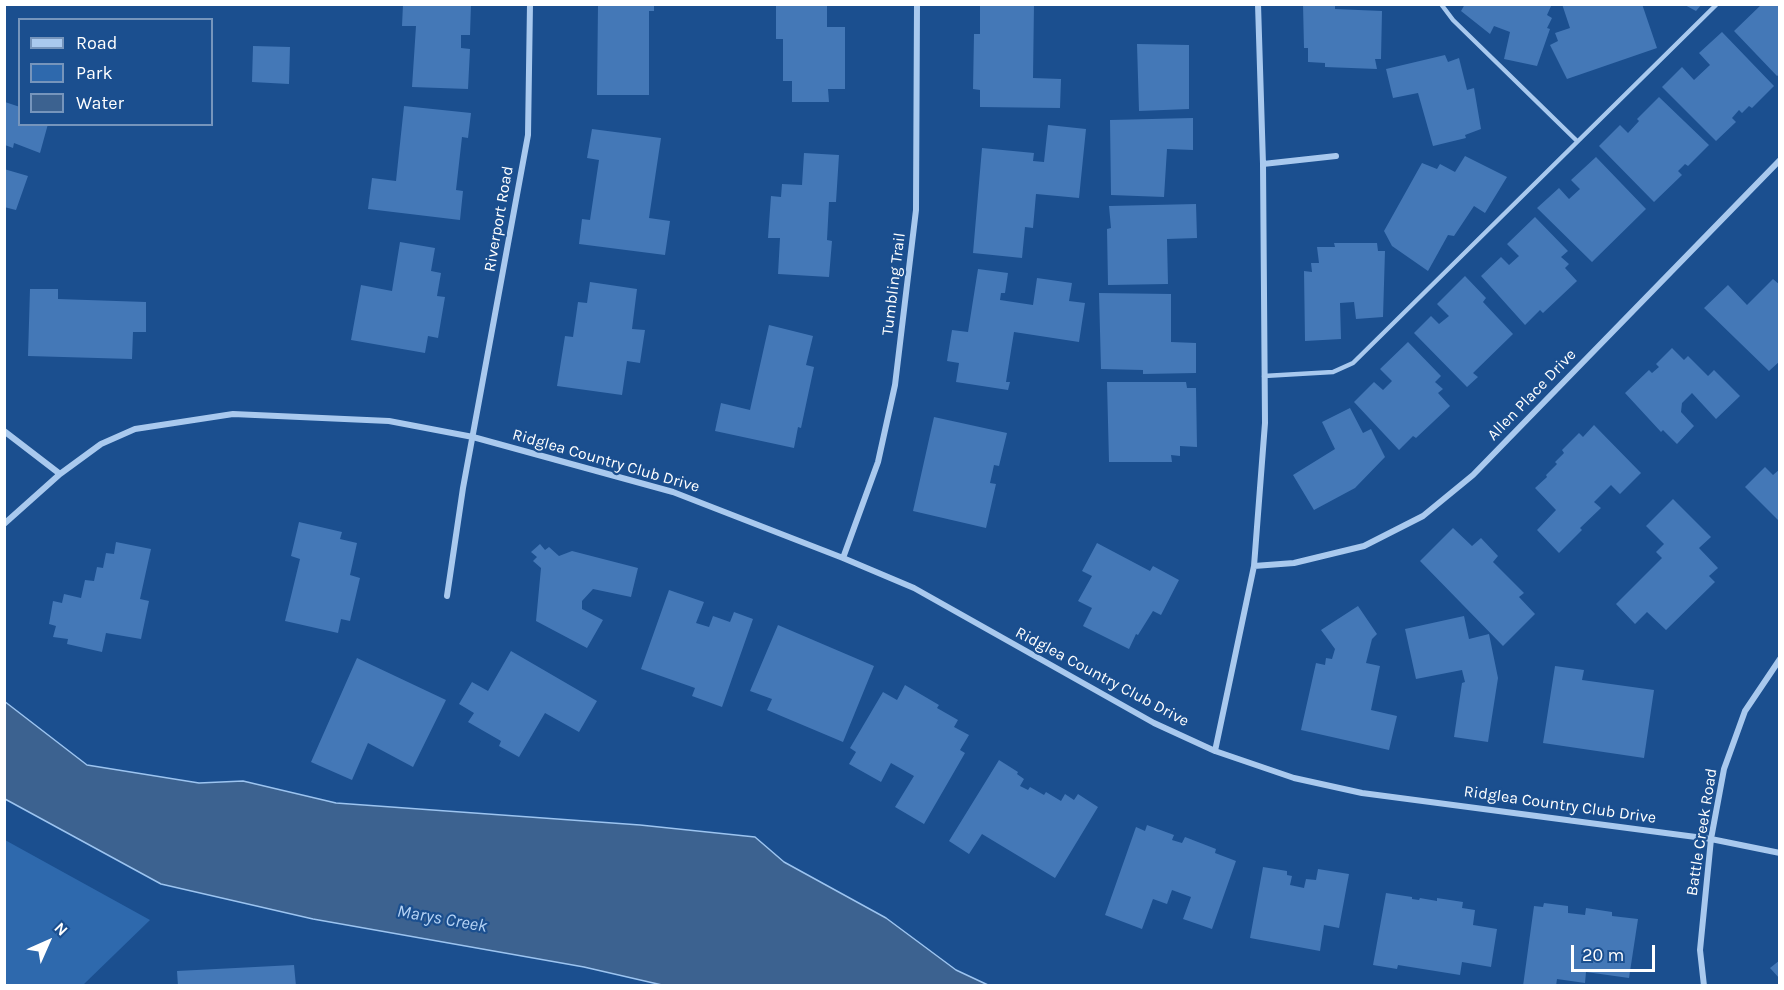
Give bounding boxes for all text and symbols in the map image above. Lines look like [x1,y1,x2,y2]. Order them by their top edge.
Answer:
legend [18,18,213,126]
text: Road [76,32,117,54]
text: Park [76,62,113,84]
text: Water [76,92,124,114]
street label: Riverport Road [480,165,518,273]
street label: Tumbling Trail [878,231,910,337]
street label: Allen Place Drive [1484,345,1580,445]
street label: Ridglea Country Club Drive [510,425,702,497]
street label: Ridglea Country Club Drive [1012,623,1192,731]
street label: Battle Creek Road [1682,767,1722,897]
street label: Ridglea Country Club Drive [1463,782,1657,828]
water label: Marys Creek [395,900,489,938]
north arrow [18,912,78,972]
text: N [50,918,72,940]
scale bar [1574,933,1658,971]
text: 20 m [1582,944,1624,966]

